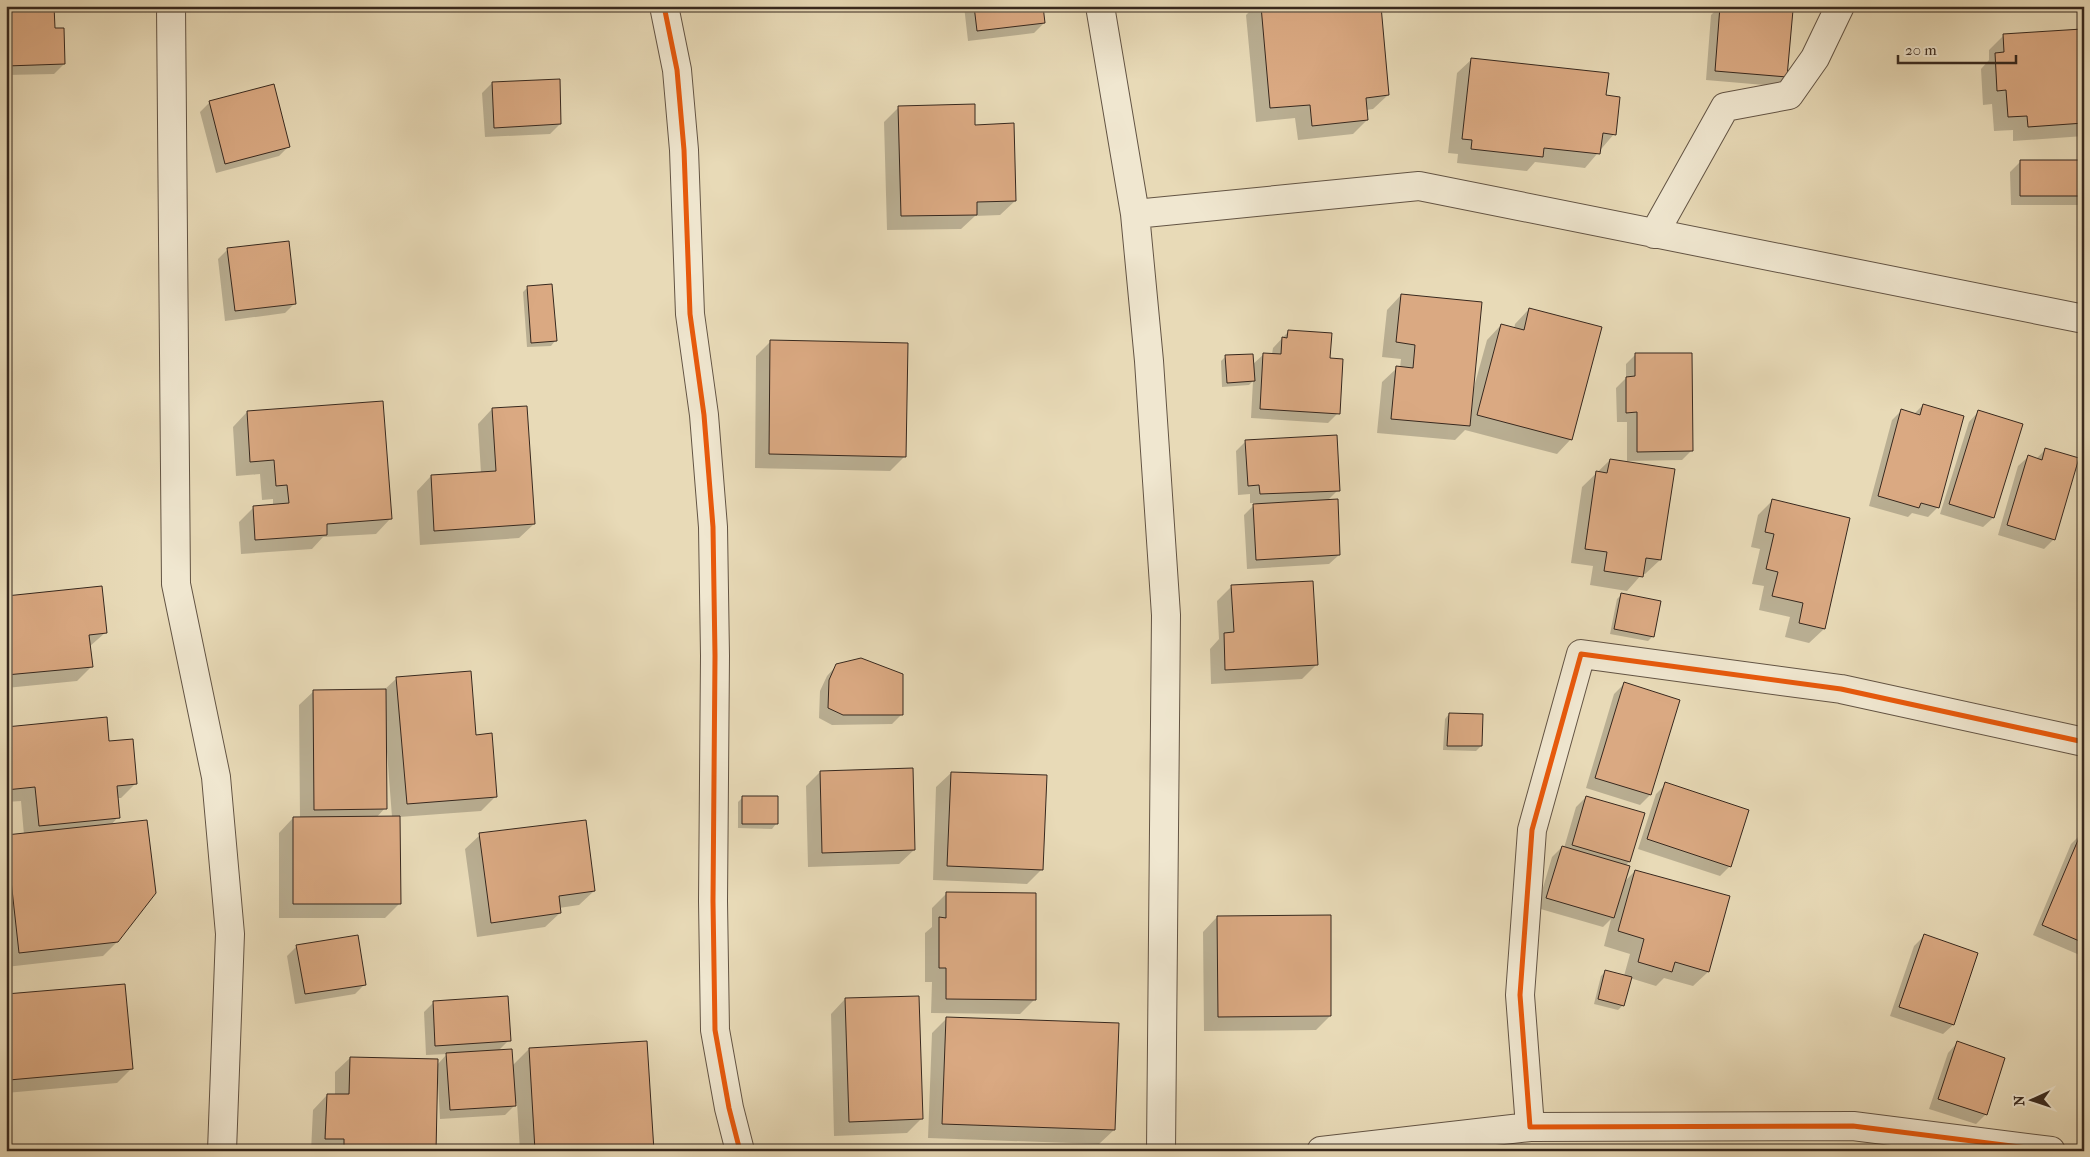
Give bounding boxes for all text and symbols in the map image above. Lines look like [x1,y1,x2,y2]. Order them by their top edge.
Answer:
scale bar [1898,32,2015,64]
text: 20 m [1905,41,1937,59]
north arrow [2008,1074,2058,1124]
text: N [2011,1095,2028,1106]

